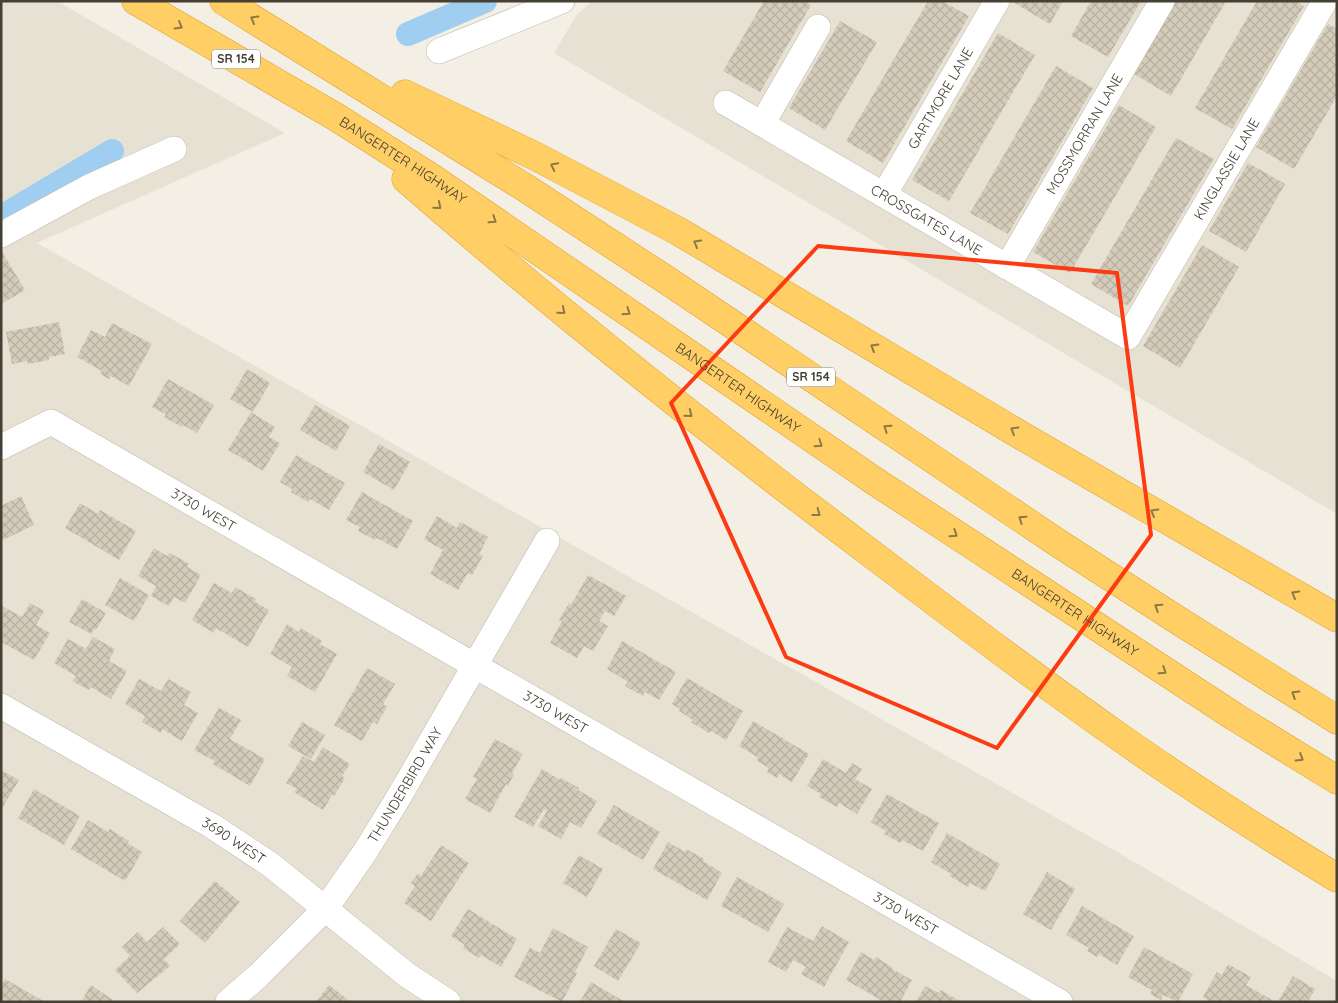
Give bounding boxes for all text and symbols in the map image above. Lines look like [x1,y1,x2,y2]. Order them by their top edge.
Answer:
one-way arrow [250,15,259,25]
one-way arrow [173,19,182,29]
street label: GARTMORE LANE [904,44,977,152]
road number: SR 154 [212,50,260,68]
street label: MOSSMORRAN LANE [1042,70,1127,198]
street label: BANGERTER HIGHWAY [336,113,470,208]
street label: KINGLASSIE LANE [1190,115,1263,223]
one-way arrow [550,162,559,172]
street label: CROSSGATES LANE [868,180,985,259]
one-way arrow [433,201,442,210]
one-way arrow [488,214,497,223]
one-way arrow [694,239,703,249]
one-way arrow [557,306,566,315]
one-way arrow [621,306,631,315]
street label: BANGERTER HIGHWAY [672,338,804,437]
one-way arrow [870,344,879,354]
road number: SR 154 [787,368,835,387]
one-way arrow [683,408,692,417]
one-way arrow [883,425,892,434]
one-way arrow [1010,427,1019,437]
one-way arrow [813,438,823,447]
street label: 3730 WEST [168,484,239,535]
one-way arrow [811,507,821,516]
one-way arrow [1151,509,1160,519]
one-way arrow [1018,515,1027,525]
one-way arrow [948,528,957,537]
street label: BANGERTER HIGHWAY [1008,564,1142,660]
one-way arrow [1291,590,1300,600]
one-way arrow [1154,604,1163,614]
one-way arrow [1157,665,1167,674]
street label: 3730 WEST [520,686,591,738]
one-way arrow [1292,691,1301,701]
street label: THUNDERBIRD WAY [364,724,446,846]
one-way arrow [1295,752,1304,761]
street label: 3690 WEST [199,813,269,868]
street label: 3730 WEST [870,888,942,939]

